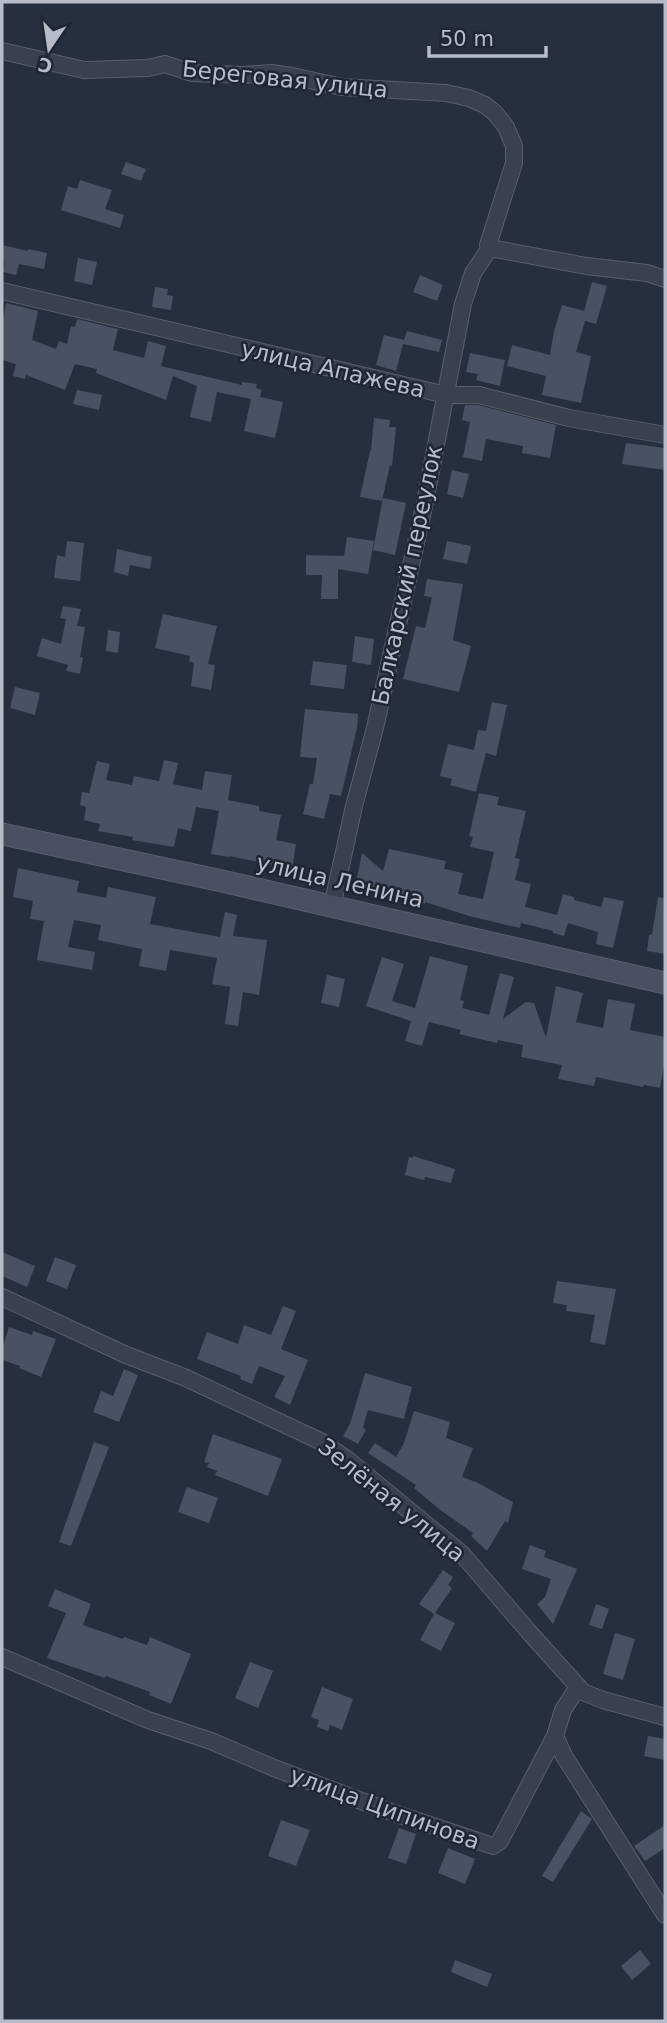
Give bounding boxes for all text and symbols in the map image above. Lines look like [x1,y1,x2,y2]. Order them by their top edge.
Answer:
north arrow [14,14,84,84]
scale bar [429,14,546,58]
text: 50 m [440,27,494,51]
text: С [36,53,54,78]
street label: Береговая улица [181,55,389,103]
street label: улица Апажева [239,335,427,403]
street label: Балкарский переулок [367,443,447,707]
street label: улица Ленина [254,849,426,913]
street label: Зелёная улица [313,1433,471,1567]
street label: улица Ципинова [287,1762,483,1854]

